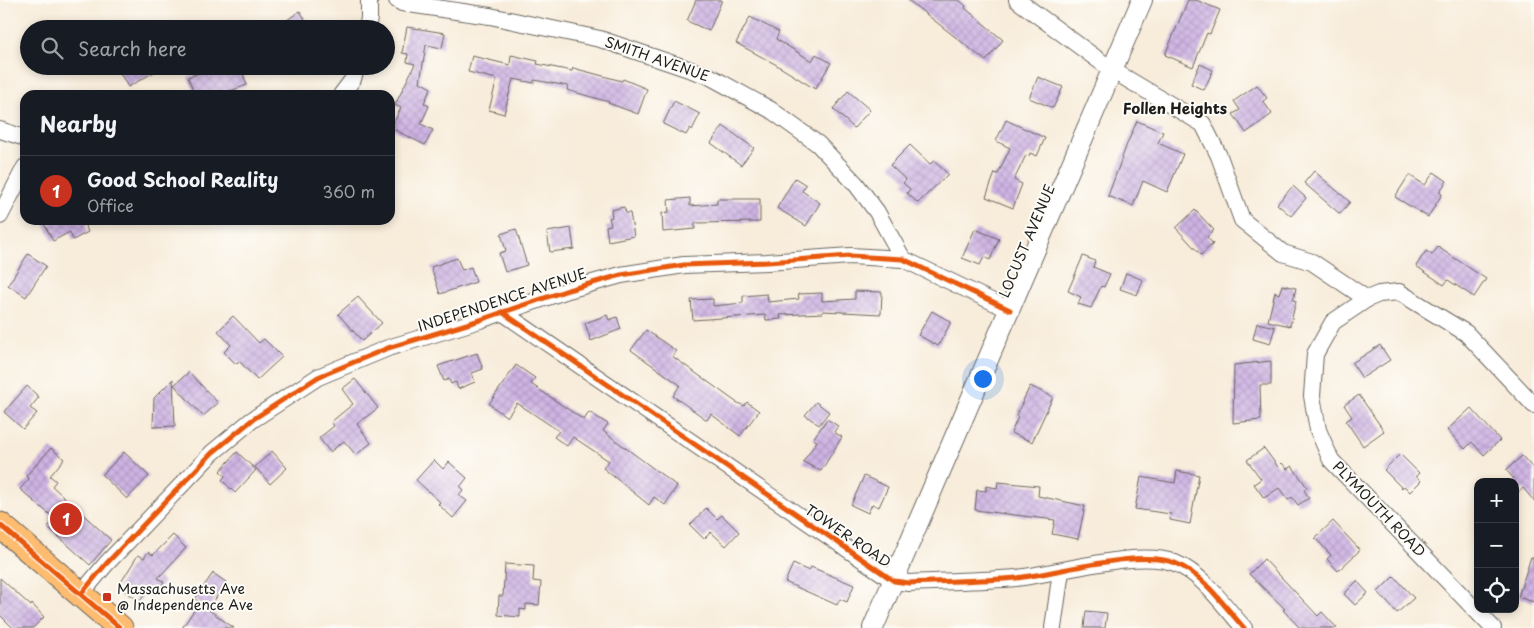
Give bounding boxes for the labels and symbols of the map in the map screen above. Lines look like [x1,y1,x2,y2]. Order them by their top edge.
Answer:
street label: SMITH AVENUE [602,31,712,86]
district label: Follen Heights [1123,96,1227,119]
street label: LOCUST AVENUE [993,181,1060,301]
street label: INDEPENDENCE AVENUE [415,262,589,337]
your location [970,366,996,392]
street label: PLYMOUTH ROAD [1328,456,1431,561]
street label: TOWER ROAD [801,499,896,572]
pin: 1 [50,500,82,538]
place label: Massachusetts Ave @ Independence Ave [117,578,253,615]
marker: Massachusetts Ave @ Independence Ave [101,591,113,603]

